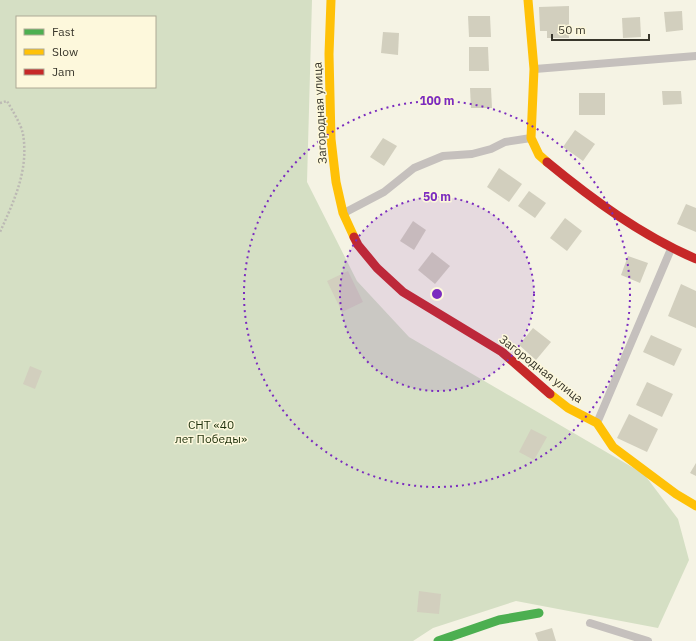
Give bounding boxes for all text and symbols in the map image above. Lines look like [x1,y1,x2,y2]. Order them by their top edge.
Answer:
legend [16,16,156,88]
scale bar [552,16,649,42]
text: 50 m [558,22,586,37]
text: Fast [52,24,75,39]
text: Slow [52,44,78,59]
street label: Загородная улица [309,61,330,164]
text: Jam [52,64,75,79]
text: 100 m [419,93,455,108]
text: 50 m [423,189,451,204]
centre of rings [430,287,444,301]
street label: Загородная улица [496,331,587,406]
park label: СНТ «40 лет Победы» [175,417,247,446]

